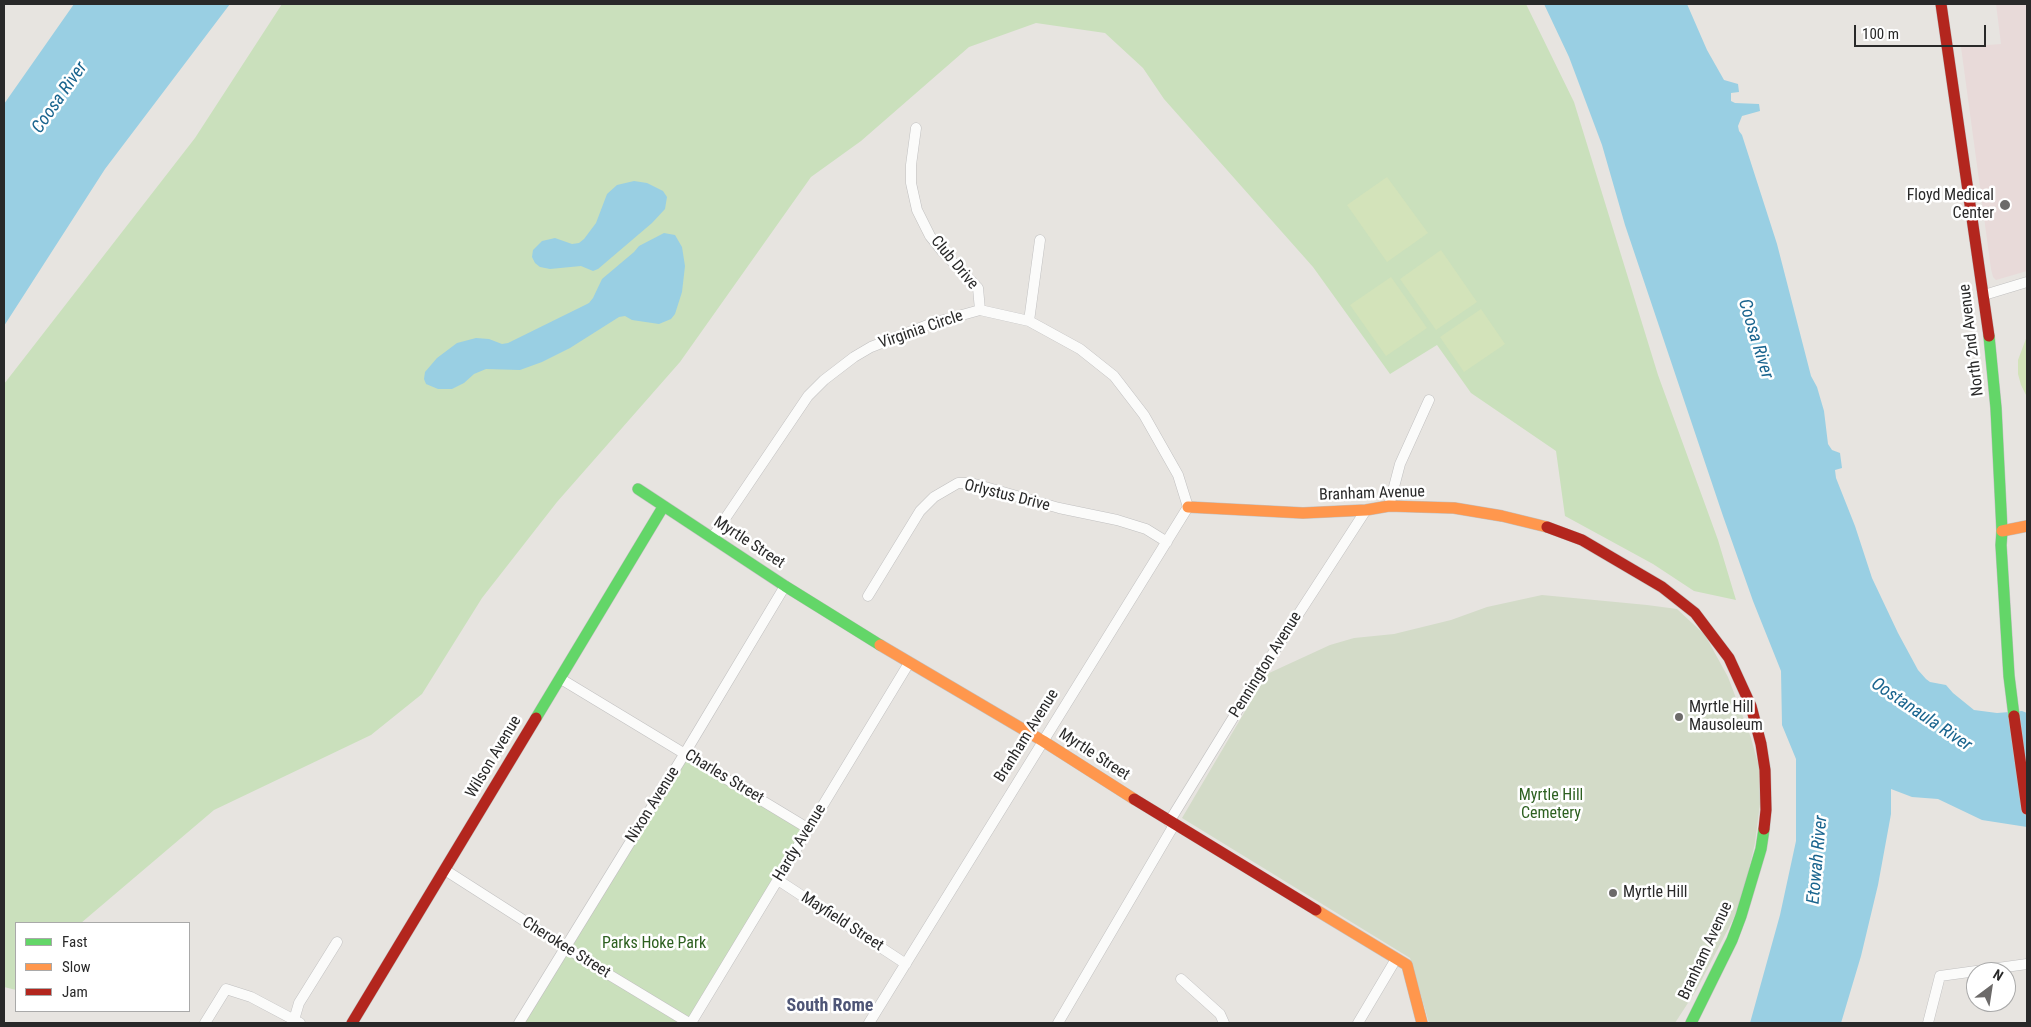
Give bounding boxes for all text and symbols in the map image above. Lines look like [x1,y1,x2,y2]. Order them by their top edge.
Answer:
scale bar [1856,15,1988,47]
text: 100 m [1862,25,1899,43]
water label: Coosa River [28,58,92,138]
place label: Floyd Medical Center [1907,186,1994,224]
marker: Floyd Medical Center [1998,198,2012,212]
street label: Club Drive [926,232,982,294]
street label: North 2nd Avenue [1956,283,1988,397]
water label: Coosa River [1733,297,1777,381]
street label: Virginia Circle [876,307,966,353]
street label: Orlystus Drive [962,476,1052,516]
street label: Branham Avenue [1319,483,1425,505]
street label: Myrtle Street [710,513,788,573]
street label: Pennington Avenue [1226,609,1306,721]
water label: Oostanaula River [1867,673,1975,757]
street label: Branham Avenue [991,686,1063,786]
place label: Myrtle Hill Mausoleum [1689,698,1763,736]
marker: Myrtle Hill Mausoleum [1673,711,1685,723]
street label: Wilson Avenue [462,712,526,802]
street label: Myrtle Street [1055,725,1133,785]
street label: Charles Street [681,746,767,808]
street label: Nixon Avenue [622,763,684,847]
park label: Myrtle Hill Cemetery [1519,786,1583,824]
street label: Hardy Avenue [769,801,831,885]
water label: Etowah River [1803,815,1833,905]
place label: Myrtle Hill [1623,883,1688,903]
marker: Myrtle Hill [1607,887,1619,899]
street label: Mayfield Street [797,888,887,956]
street label: Branham Avenue [1675,899,1737,1003]
street label: Cherokee Street [518,913,614,983]
legend [15,922,190,1012]
text: Fast [62,933,87,951]
park label: Parks Hoke Park [602,934,706,954]
text: Slow [62,958,91,976]
north arrow [1966,962,2016,1012]
text: N [1990,966,2006,984]
text: Jam [62,983,88,1001]
district label: South Rome [787,995,873,1017]

